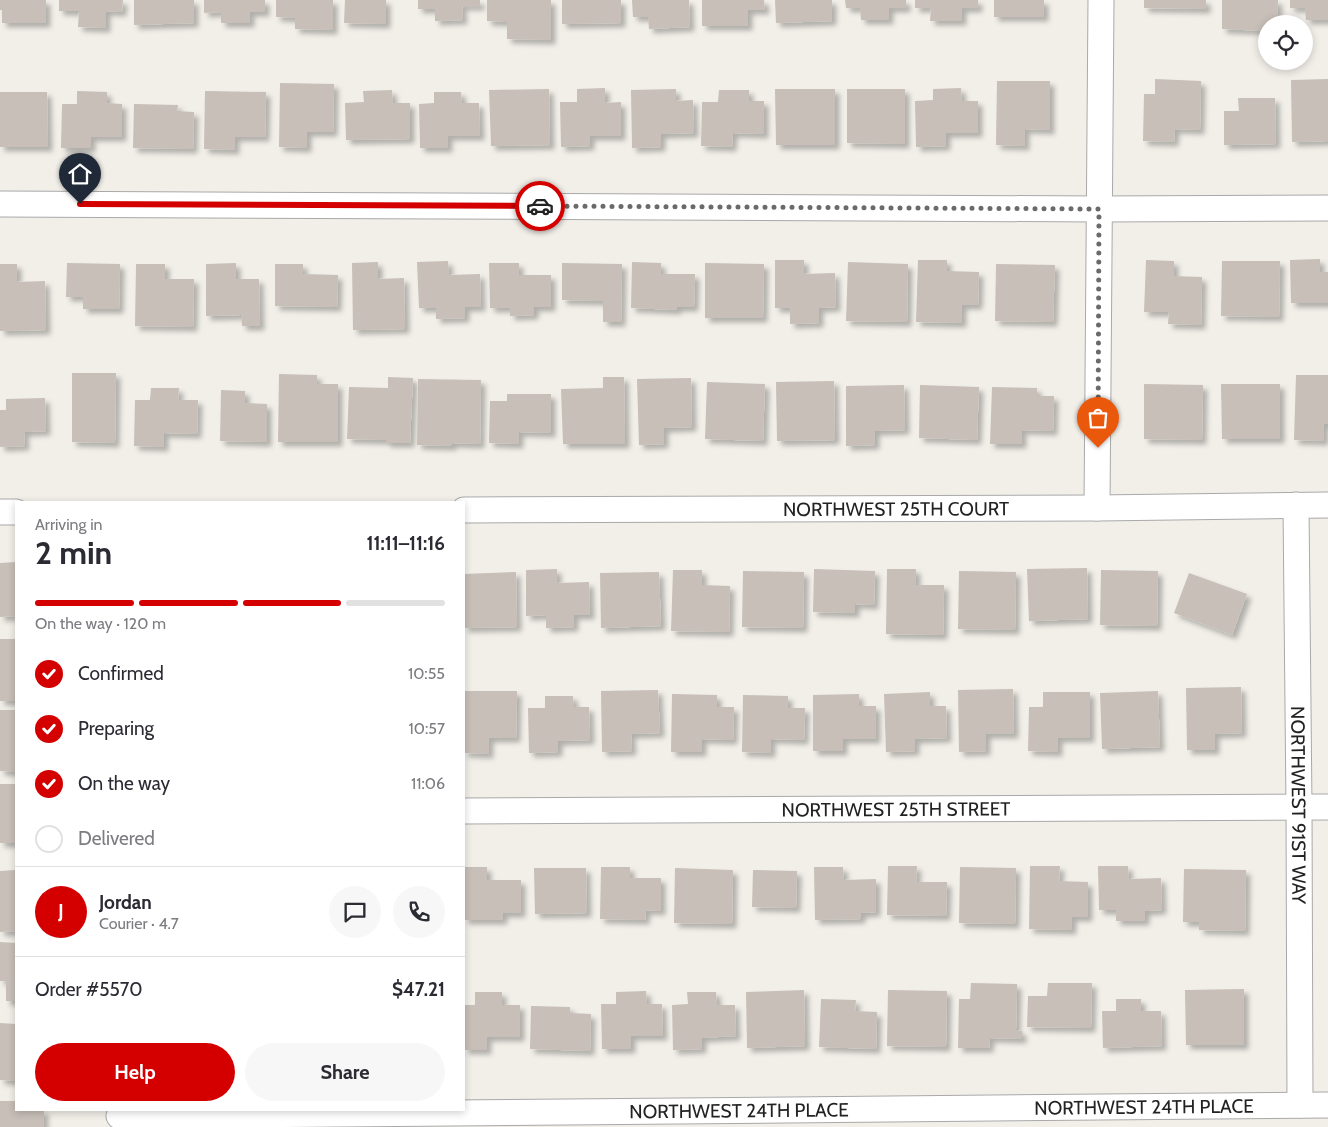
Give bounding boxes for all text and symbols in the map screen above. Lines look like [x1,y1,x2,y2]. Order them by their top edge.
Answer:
map controls [1258,15,1313,70]
button: locate [1258,15,1313,70]
pin [59,153,101,204]
icon: home [66,160,94,188]
courier [515,181,565,231]
icon: car [526,192,554,220]
pin [1077,397,1119,448]
icon: bag [1084,404,1112,432]
street label: NORTHWEST 25TH COURT [783,497,1009,520]
text: Arriving in [35,515,102,534]
text: 11:11–11:16 [367,532,445,555]
text: 2 min [35,533,112,572]
text: On the way · 120 m [35,614,166,633]
icon: check [35,660,63,688]
text: Confirmed [78,662,164,685]
text: 10:55 [408,664,445,683]
street label: NORTHWEST 91ST WAY [1286,706,1311,904]
icon: check [35,715,63,743]
text: Preparing [78,717,154,740]
text: 10:57 [409,719,445,738]
icon: check [35,770,63,798]
text: On the way [78,772,170,795]
text: 11:06 [411,774,445,793]
street label: NORTHWEST 25TH STREET [782,797,1010,821]
text: Delivered [78,827,155,850]
button: chat [329,886,381,938]
button: phone [393,886,445,938]
text: Jordan [99,891,152,914]
text: J [58,900,64,923]
text: Courier · 4.7 [99,914,179,933]
text: Order #5570 [35,978,142,1001]
text: $47.21 [392,978,445,1001]
button: Help [35,1043,235,1101]
button: Share [245,1043,445,1101]
street label: NORTHWEST 24TH PLACE [1034,1094,1254,1119]
street label: NORTHWEST 24TH PLACE [629,1098,849,1123]

